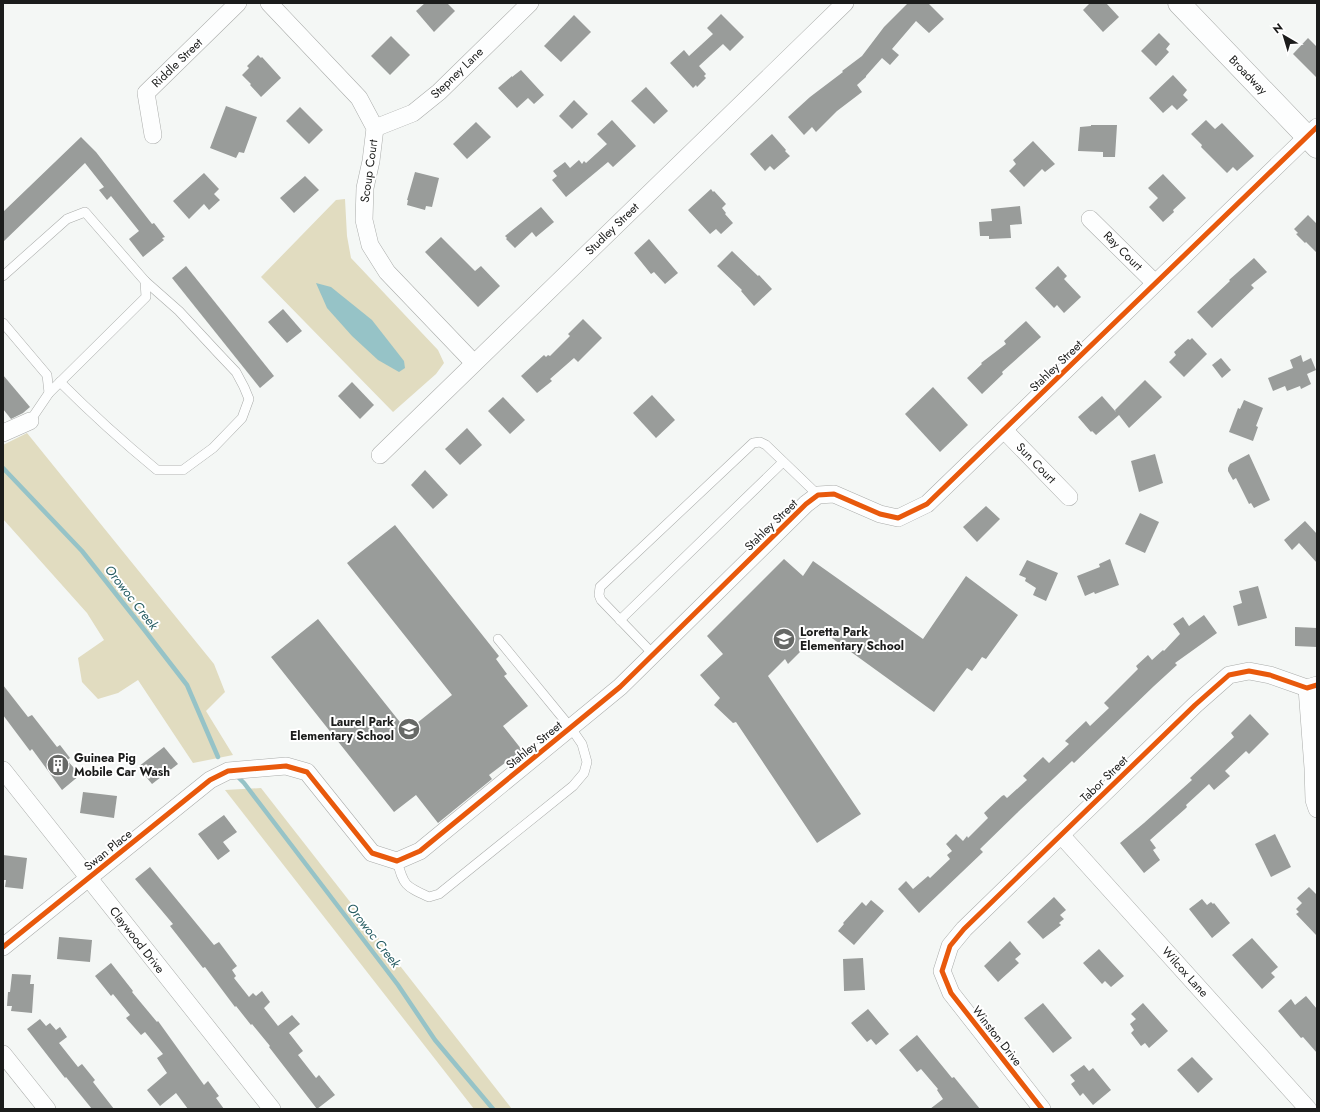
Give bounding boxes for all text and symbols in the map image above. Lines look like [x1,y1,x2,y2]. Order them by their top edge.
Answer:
north arrow [1264,16,1304,56]
text: N [1269,19,1286,37]
street label: Riddle Street [147,34,207,92]
street label: Stepney Lane [427,43,487,103]
street label: Broadway [1225,51,1272,99]
street label: Scoup Court [356,138,382,204]
street label: Studley Street [581,199,643,259]
street label: Ray Court [1099,227,1147,275]
street label: Stahley Street [1025,336,1087,396]
street label: Sun Court [1012,438,1060,488]
street label: Stahley Street [740,495,802,555]
water label: Orowoc Creek [100,561,163,634]
place label: Loretta Park Elementary School [800,623,904,655]
school or university icon: Loretta Park Elementary School [771,626,797,652]
place label: Laurel Park Elementary School [290,713,394,745]
school or university icon: Laurel Park Elementary School [396,716,422,742]
street label: Stahley Street [502,717,566,773]
place label: Guinea Pig Mobile Car Wash [74,749,170,781]
building icon: Guinea Pig Mobile Car Wash [45,752,71,778]
street label: Tabor Street [1076,752,1132,806]
street label: Swan Place [80,825,136,875]
water label: Orowoc Creek [342,899,405,972]
street label: Claywood Drive [105,903,169,977]
street label: Wilcox Lane [1158,943,1212,1001]
street label: Winston Drive [968,1002,1026,1070]

